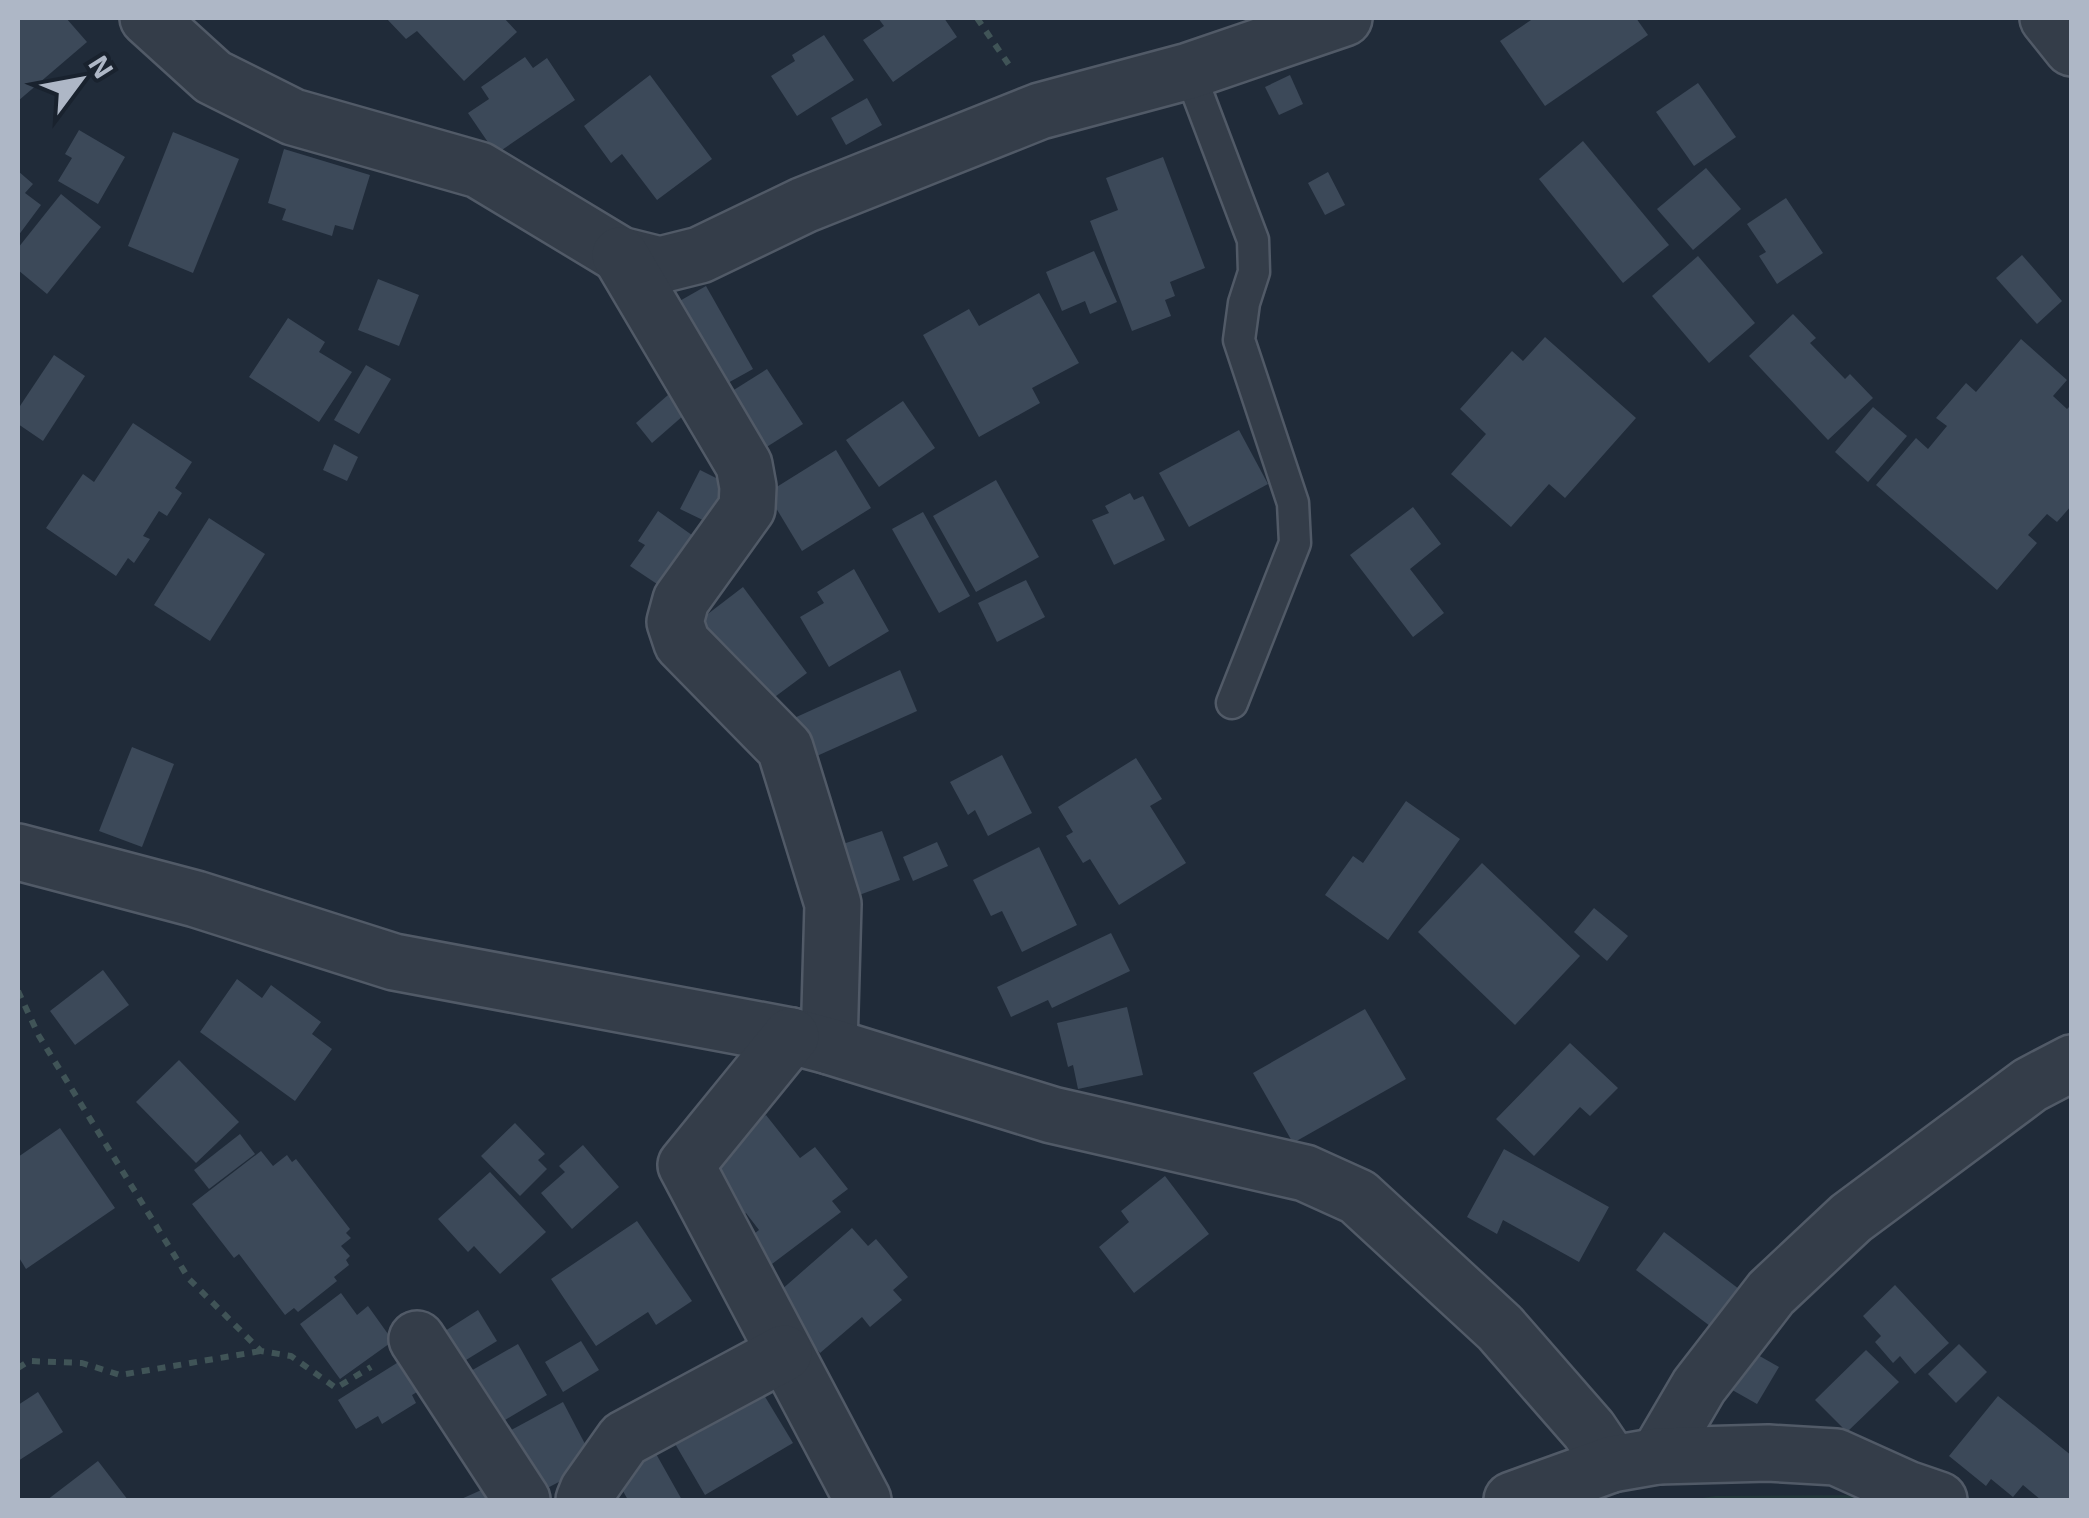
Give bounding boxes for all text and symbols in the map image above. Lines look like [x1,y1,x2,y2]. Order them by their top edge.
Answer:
north arrow [30,30,130,130]
text: N [82,49,122,84]

